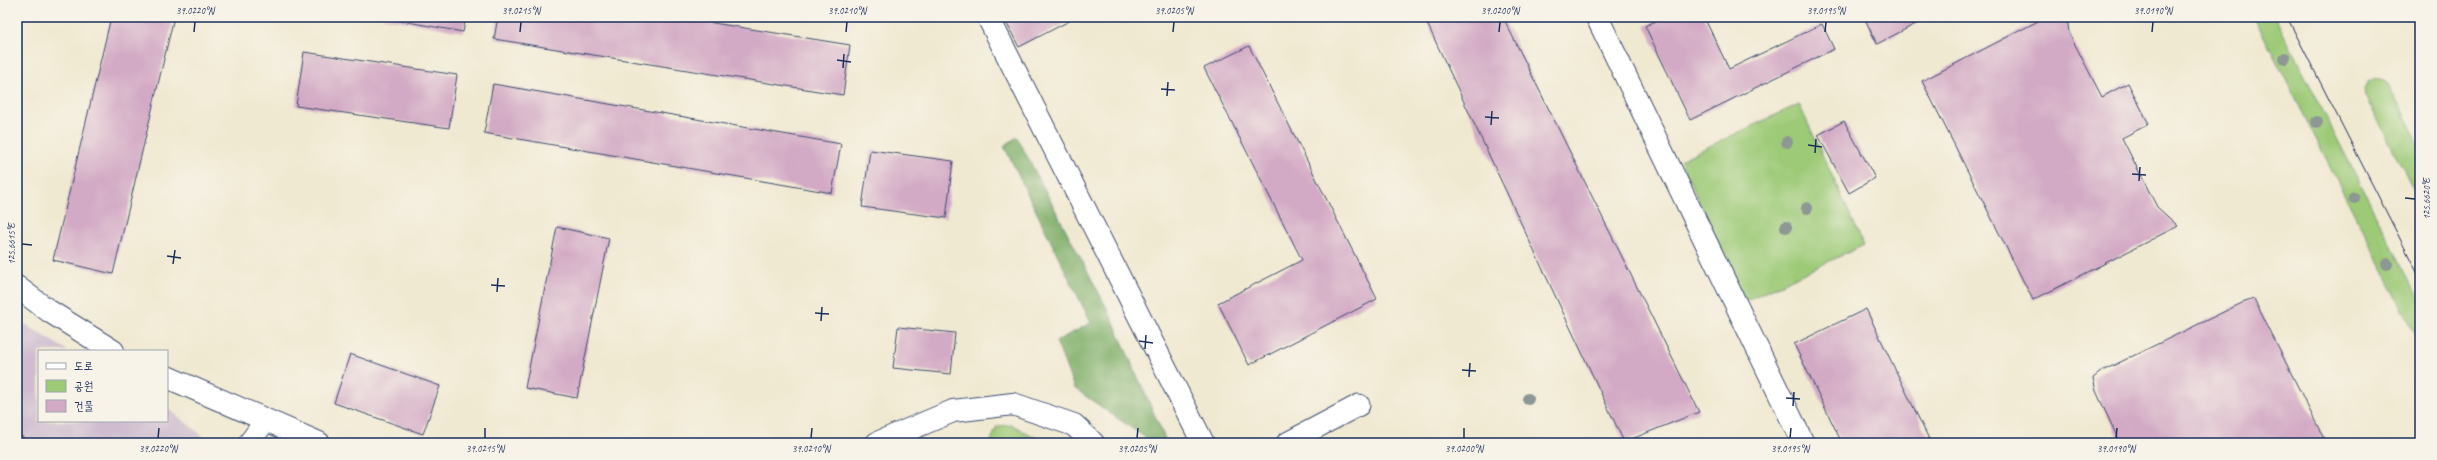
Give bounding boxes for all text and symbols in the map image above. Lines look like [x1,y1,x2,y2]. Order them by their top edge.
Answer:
text: 39.0220°N [176,4,216,17]
text: 39.0215°N [502,4,542,17]
text: 39.0210°N [828,4,868,17]
text: 39.0205°N [1155,4,1195,17]
text: 39.0200°N [1481,4,1521,17]
text: 39.0195°N [1807,4,1847,17]
text: 39.0190°N [2134,4,2174,17]
text: 125.6620°E [2420,176,2433,220]
text: 125.6615°E [5,221,18,265]
legend [38,350,168,422]
text: 도로 [74,358,93,374]
text: 공원 [74,378,93,394]
text: 건물 [74,398,94,414]
text: 39.0220°N [139,442,179,455]
text: 39.0215°N [466,442,506,455]
text: 39.0210°N [792,442,832,455]
text: 39.0205°N [1118,442,1158,455]
text: 39.0200°N [1445,442,1485,455]
text: 39.0195°N [1771,442,1811,455]
text: 39.0190°N [2097,442,2137,455]

